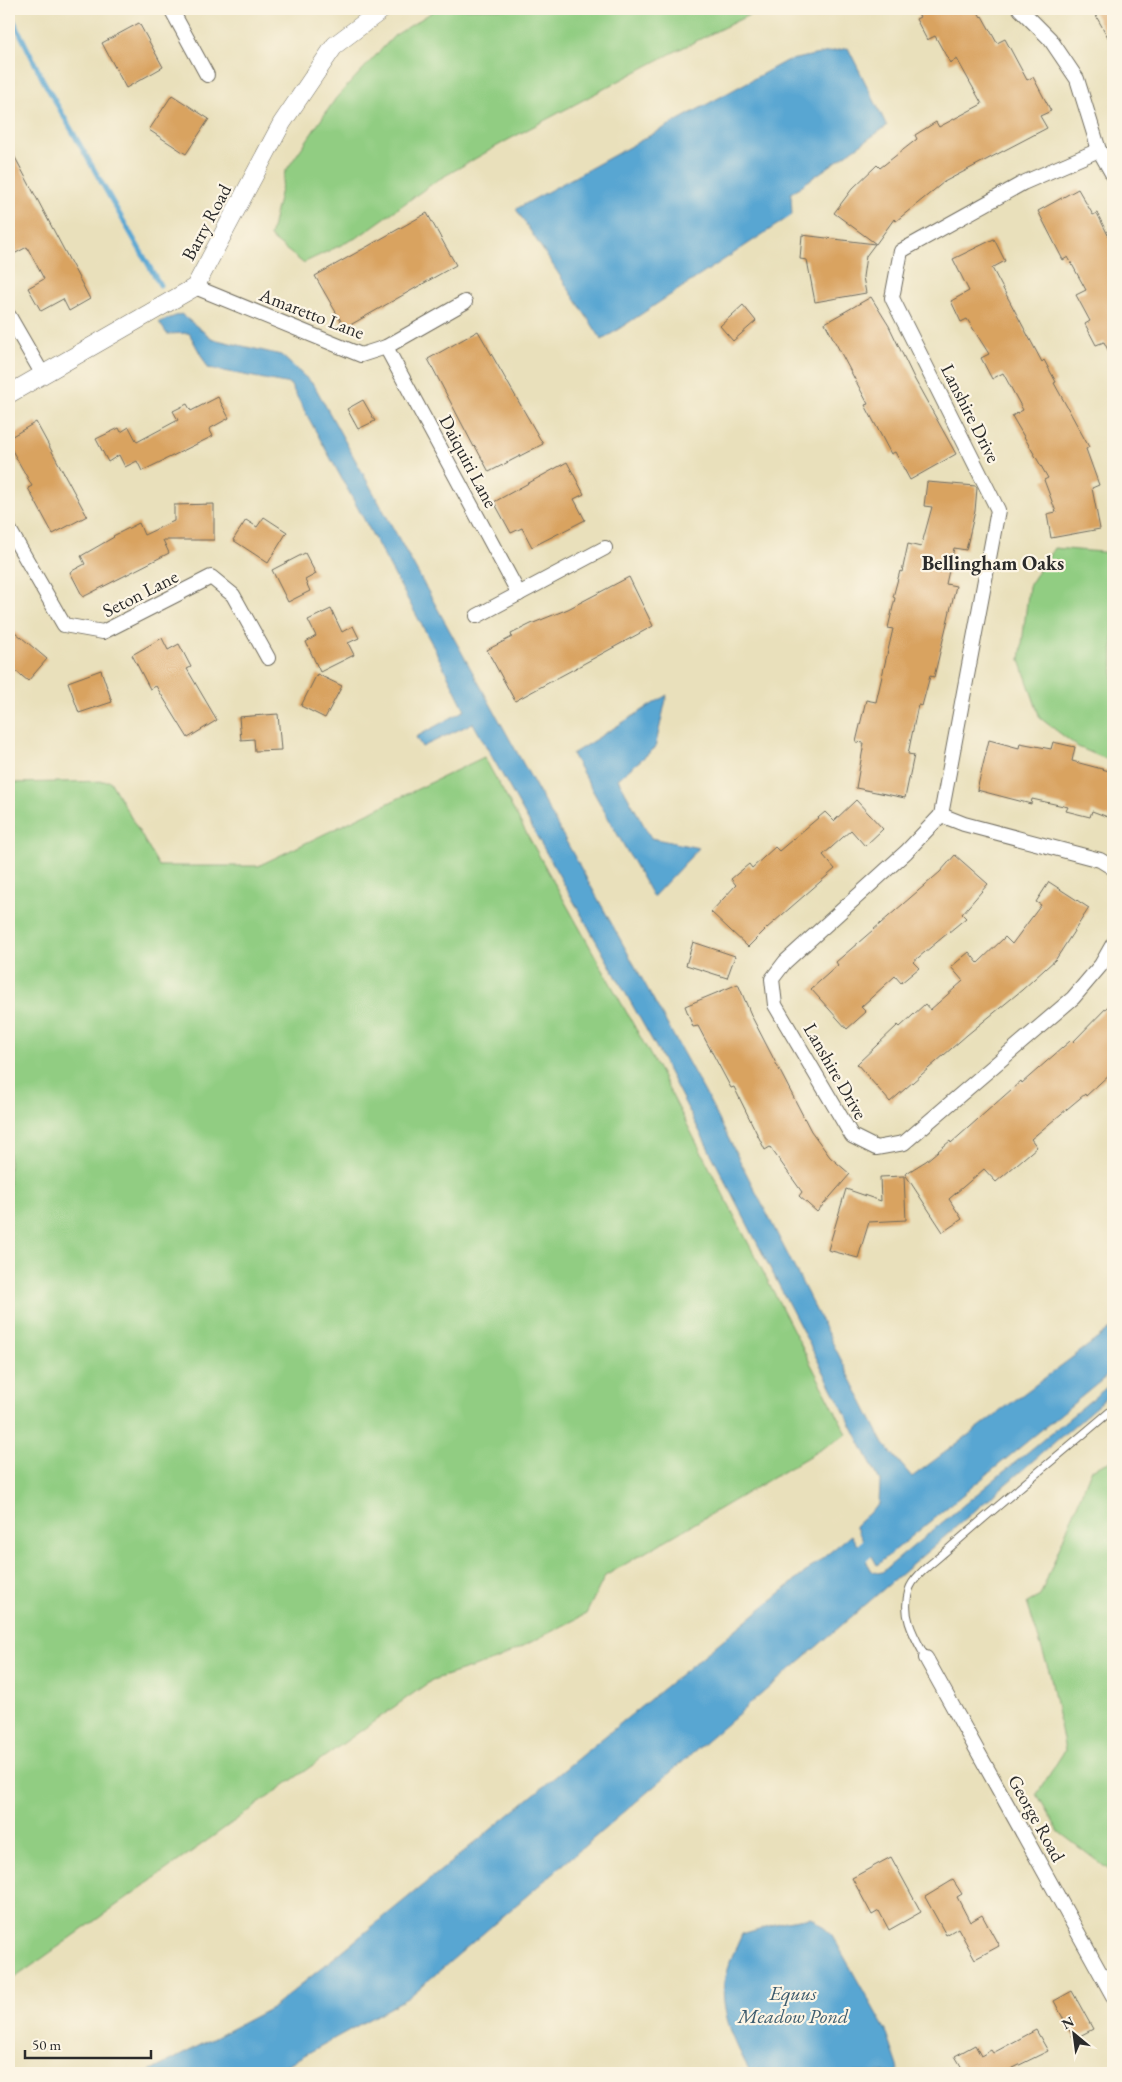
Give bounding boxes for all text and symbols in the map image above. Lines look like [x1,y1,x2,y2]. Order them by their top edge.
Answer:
street label: Barry Road [176,179,237,265]
street label: Amaretto Lane [255,282,368,345]
street label: Lanshire Drive [935,360,1006,467]
street label: Daiquiri Lane [434,410,504,512]
district label: Bellingham Oaks [922,550,1064,576]
street label: Seton Lane [98,564,182,623]
street label: Lanshire Drive [798,1018,873,1124]
street label: George Road [1002,1770,1071,1867]
water label: Equus Meadow Pond [737,1980,849,2029]
north arrow [1050,2010,1100,2060]
text: N [1058,2012,1078,2033]
scale bar [25,2027,151,2059]
text: 50 m [32,2035,61,2054]

